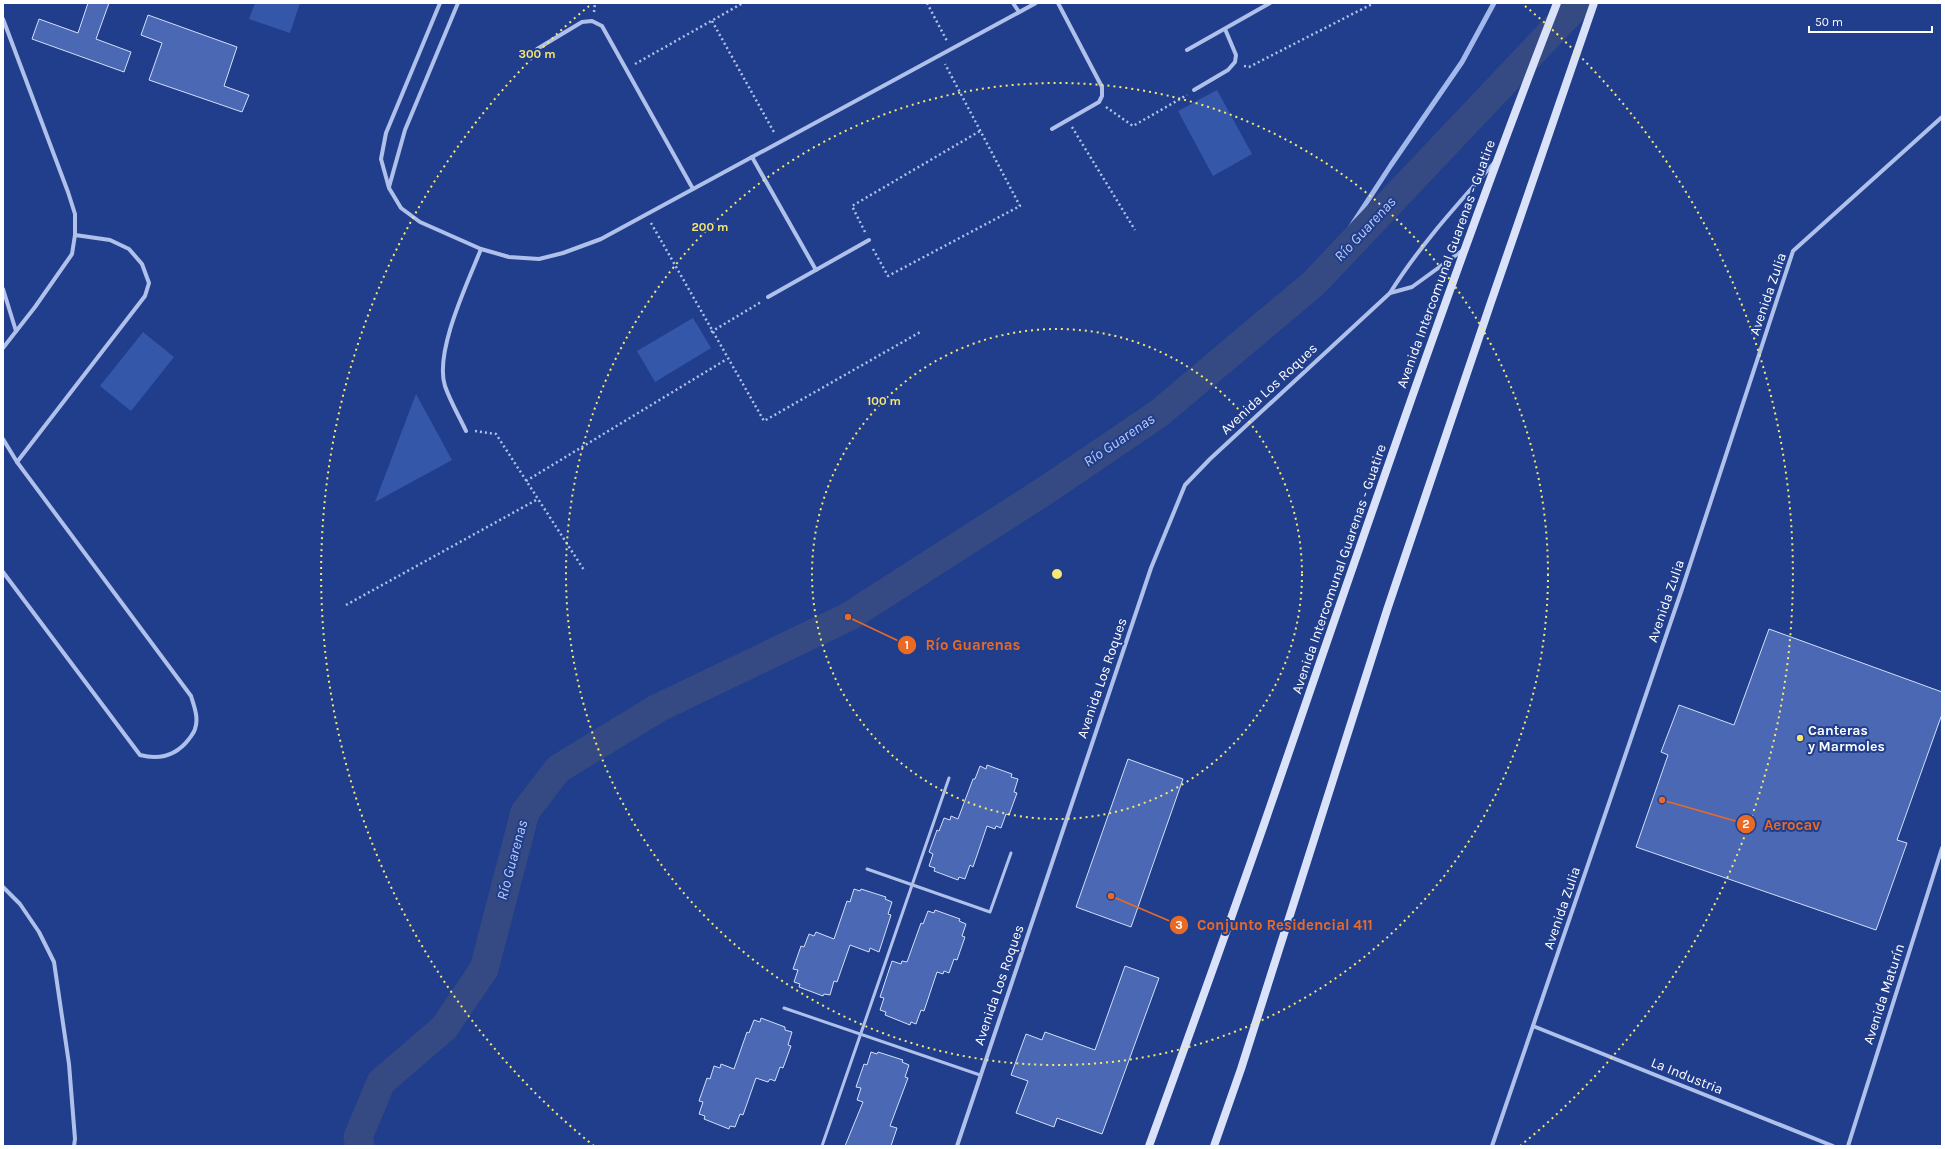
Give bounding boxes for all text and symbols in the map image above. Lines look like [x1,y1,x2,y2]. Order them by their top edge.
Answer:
scale bar [1809,8,1932,34]
text: 50 m [1815,15,1843,29]
text: 300 m [518,47,556,61]
street label: Avenida Intercomunal Guarenas - Guatire [1393,138,1499,390]
water label: Río Guarenas [1330,193,1400,265]
text: 200 m [692,220,728,234]
street label: Avenida Zulia [1746,250,1790,338]
street label: Avenida Los Roques [1217,340,1321,438]
text: 100 m [867,394,901,408]
water label: Río Guarenas [1080,410,1158,470]
street label: Avenida Intercomunal Guarenas - Guatire [1288,442,1390,696]
street label: Avenida Zulia [1644,557,1688,645]
centre of rings [1050,567,1064,581]
street label: Avenida Los Roques [1073,616,1131,740]
callout: Río Guarenas [897,631,1028,658]
text: Río Guarenas [925,636,1021,654]
text: 1 [905,638,909,652]
place label: Canteras y Marmoles [1808,722,1885,755]
marker: Canteras y Marmoles [1795,733,1805,743]
callout: Aerocav [1736,811,1828,838]
text: Aerocav [1764,816,1820,834]
text: 2 [1742,817,1750,831]
water label: Río Guarenas [493,818,531,902]
street label: Avenida Zulia [1540,864,1584,952]
callout: Conjunto Residencial 411 [1169,912,1381,939]
text: Conjunto Residencial 411 [1197,916,1373,934]
text: 3 [1175,918,1183,932]
street label: Avenida Los Roques [970,923,1028,1047]
street label: Avenida Maturín [1860,941,1908,1047]
street label: La Industria [1648,1054,1726,1098]

